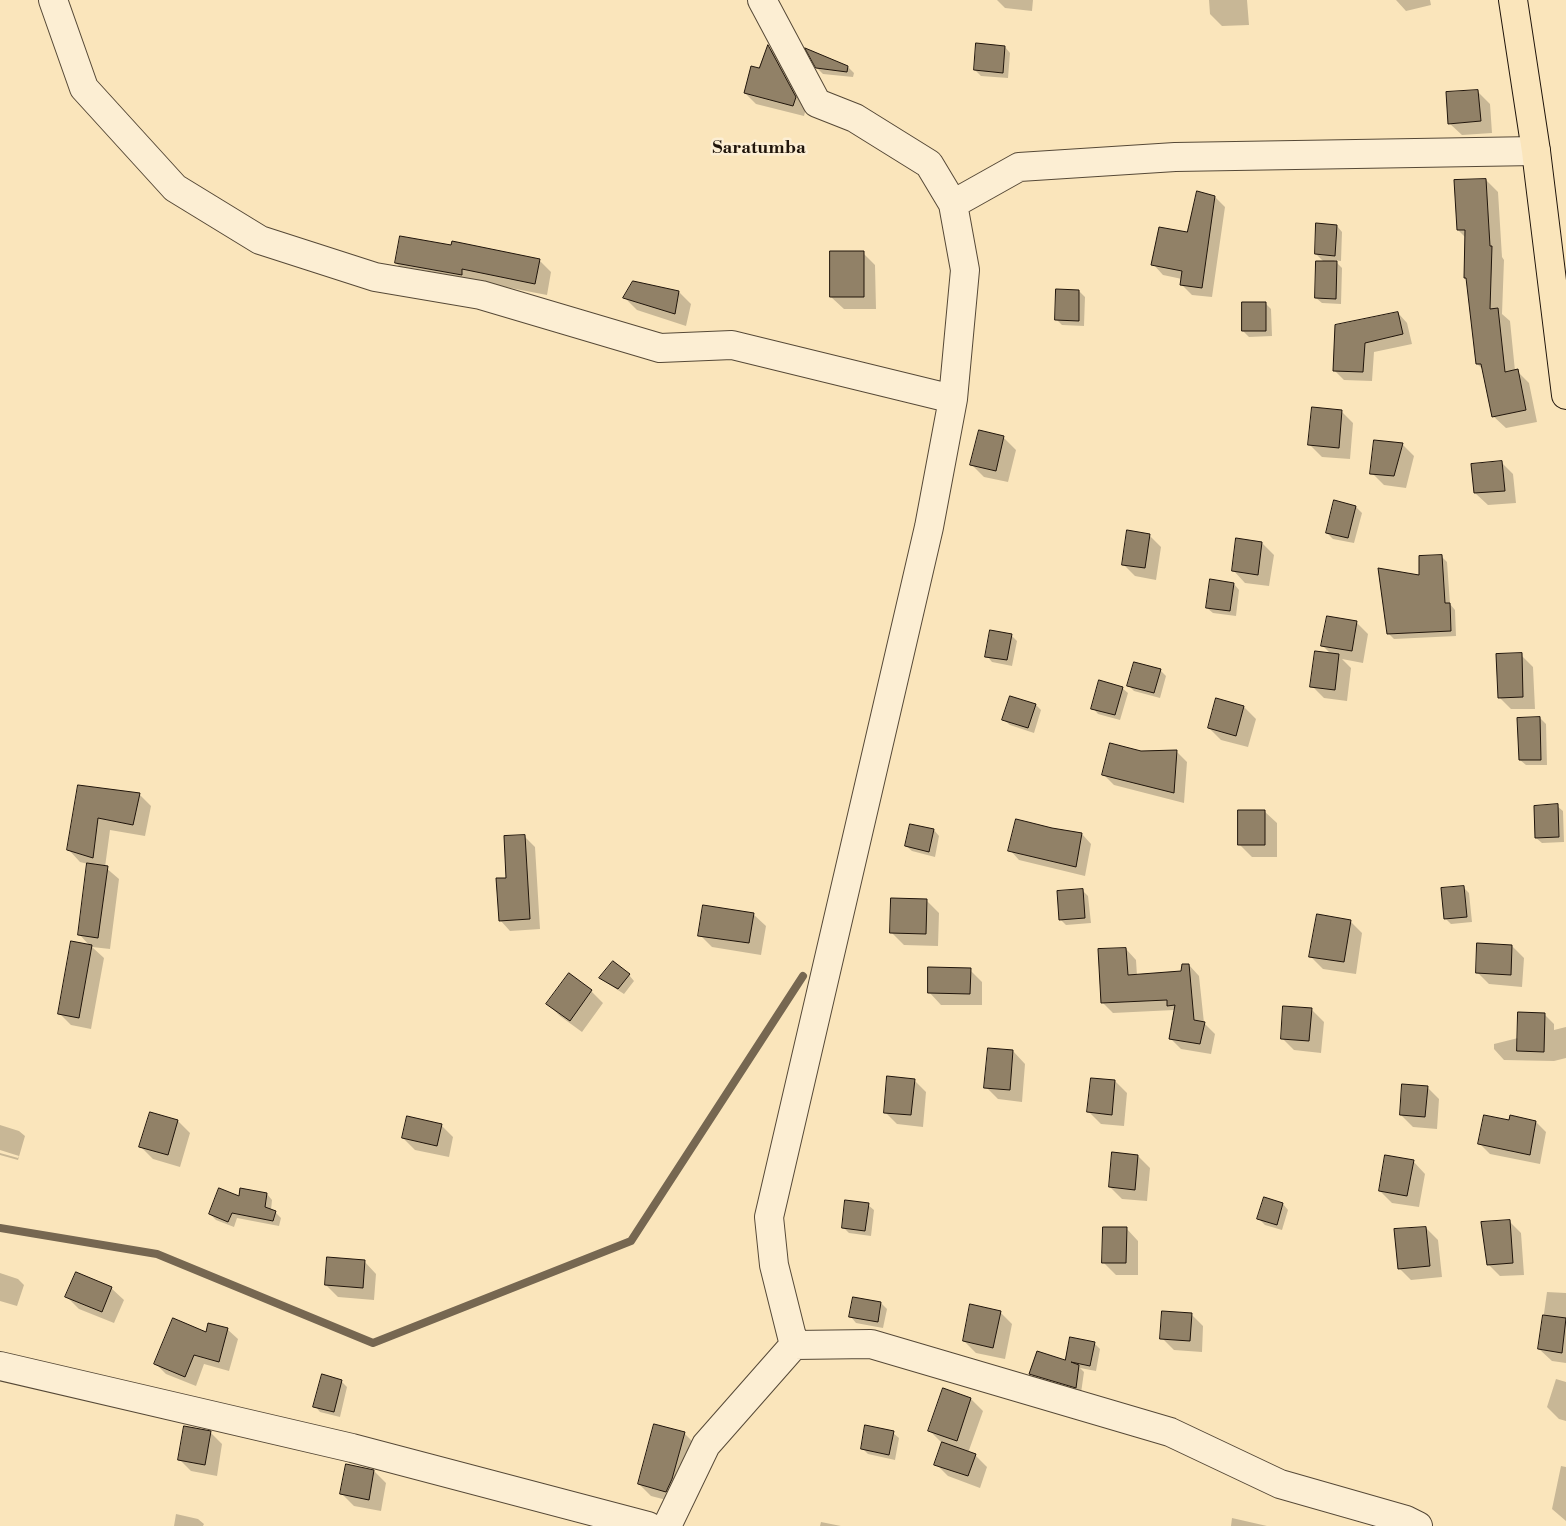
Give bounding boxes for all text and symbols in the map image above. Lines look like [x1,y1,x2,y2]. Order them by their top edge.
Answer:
district label: Saratumba [712,138,806,160]

